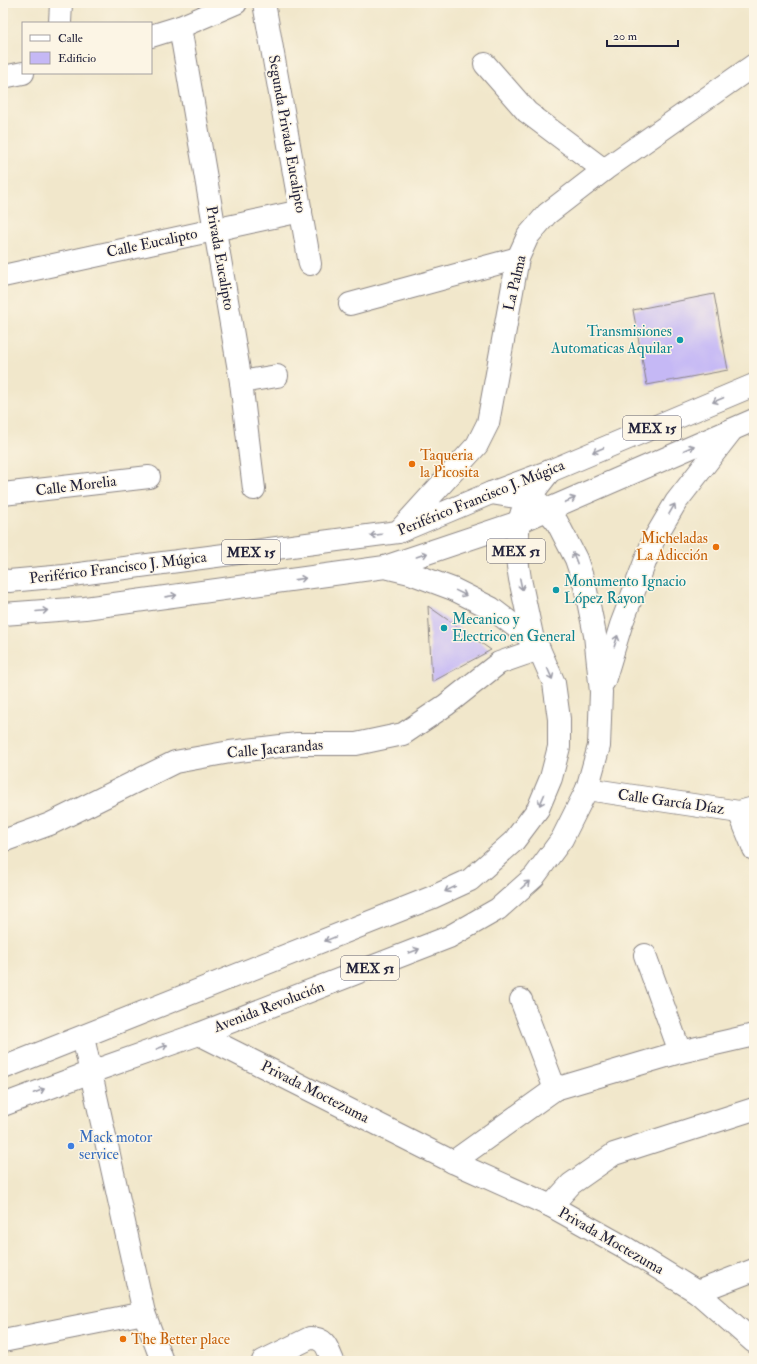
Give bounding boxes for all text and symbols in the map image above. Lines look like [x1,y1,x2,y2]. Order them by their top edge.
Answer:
legend [22,22,152,74]
scale bar [607,22,678,48]
text: 20 m [613,29,638,44]
text: Calle [58,31,83,46]
text: Edificio [58,51,96,66]
street label: Segunda Privada Eucalipto [263,54,310,215]
street label: Privada Eucalipto [200,204,239,312]
street label: Calle Eucalipto [105,224,199,263]
street label: La Palma [499,253,531,313]
place label: Transmisiones Automaticas Aquilar [550,322,672,358]
marker: Transmisiones Automaticas Aquilar [675,335,685,345]
one-way arrow [713,396,725,404]
road number: MEX 15 [623,416,681,440]
one-way arrow [683,443,695,451]
place label: Taqueria la Picosita [420,446,480,482]
one-way arrow [593,447,605,454]
street label: Periférico Francisco J. Múgica [395,455,569,541]
marker: Taqueria la Picosita [407,459,417,469]
street label: Calle Morelia [34,472,118,500]
one-way arrow [564,496,576,503]
one-way arrow [668,503,676,515]
place label: Micheladas La Adicción [636,529,708,565]
one-way arrow [370,531,383,539]
road number: MEX 51 [487,539,545,563]
road number: MEX 15 [222,540,280,564]
marker: Micheladas La Adicción [711,542,721,552]
street label: Periférico Francisco J. Múgica [28,548,209,589]
one-way arrow [415,551,428,558]
one-way arrow [571,553,579,565]
place label: Monumento Ignacio López Rayon [564,572,686,609]
one-way arrow [293,575,306,583]
one-way arrow [517,577,525,590]
marker: Monumento Ignacio López Rayon [551,585,561,595]
one-way arrow [455,590,467,597]
one-way arrow [164,592,177,600]
one-way arrow [35,608,48,615]
place label: Mecanico y Electrico en General [452,610,575,646]
marker: Mecanico y Electrico en General [439,623,449,633]
one-way arrow [613,635,620,648]
one-way arrow [547,668,555,680]
street label: Calle Jacarandas [226,735,324,764]
street label: Calle García Díaz [616,785,726,819]
one-way arrow [537,794,545,806]
one-way arrow [520,881,530,890]
one-way arrow [445,886,457,893]
one-way arrow [325,935,337,943]
one-way arrow [407,946,419,954]
road number: MEX 51 [341,956,399,980]
street label: Avenida Revolución [210,977,327,1037]
one-way arrow [155,1043,168,1050]
street label: Privada Moctezuma [258,1057,373,1128]
one-way arrow [33,1087,45,1095]
place label: Mack motor service [79,1128,153,1164]
marker: Mack motor service [66,1141,76,1151]
street label: Privada Moctezuma [555,1203,668,1279]
place label: The Better place [131,1330,230,1350]
marker: The Better place [118,1334,128,1344]

